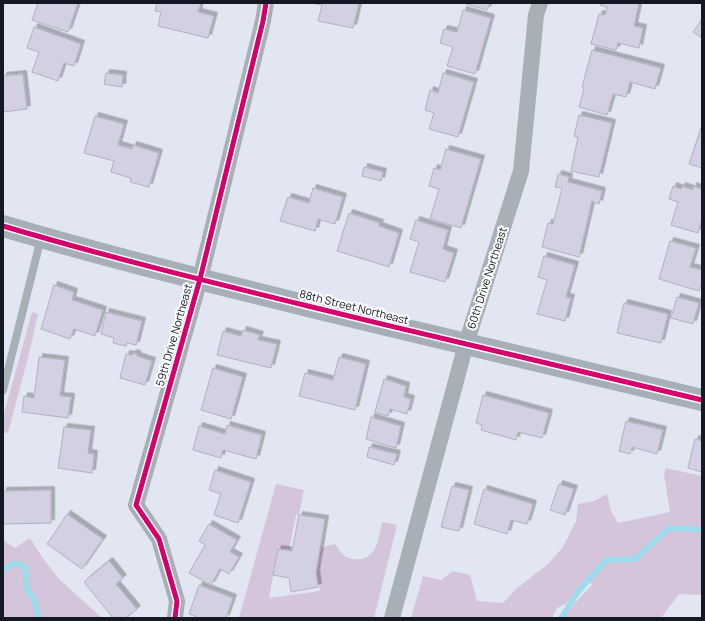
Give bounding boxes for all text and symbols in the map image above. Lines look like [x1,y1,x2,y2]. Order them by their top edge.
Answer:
street label: 60th Drive Northeast [463,225,510,331]
street label: 59th Drive Northeast [152,282,195,388]
street label: 88th Street Northeast [298,286,410,327]

